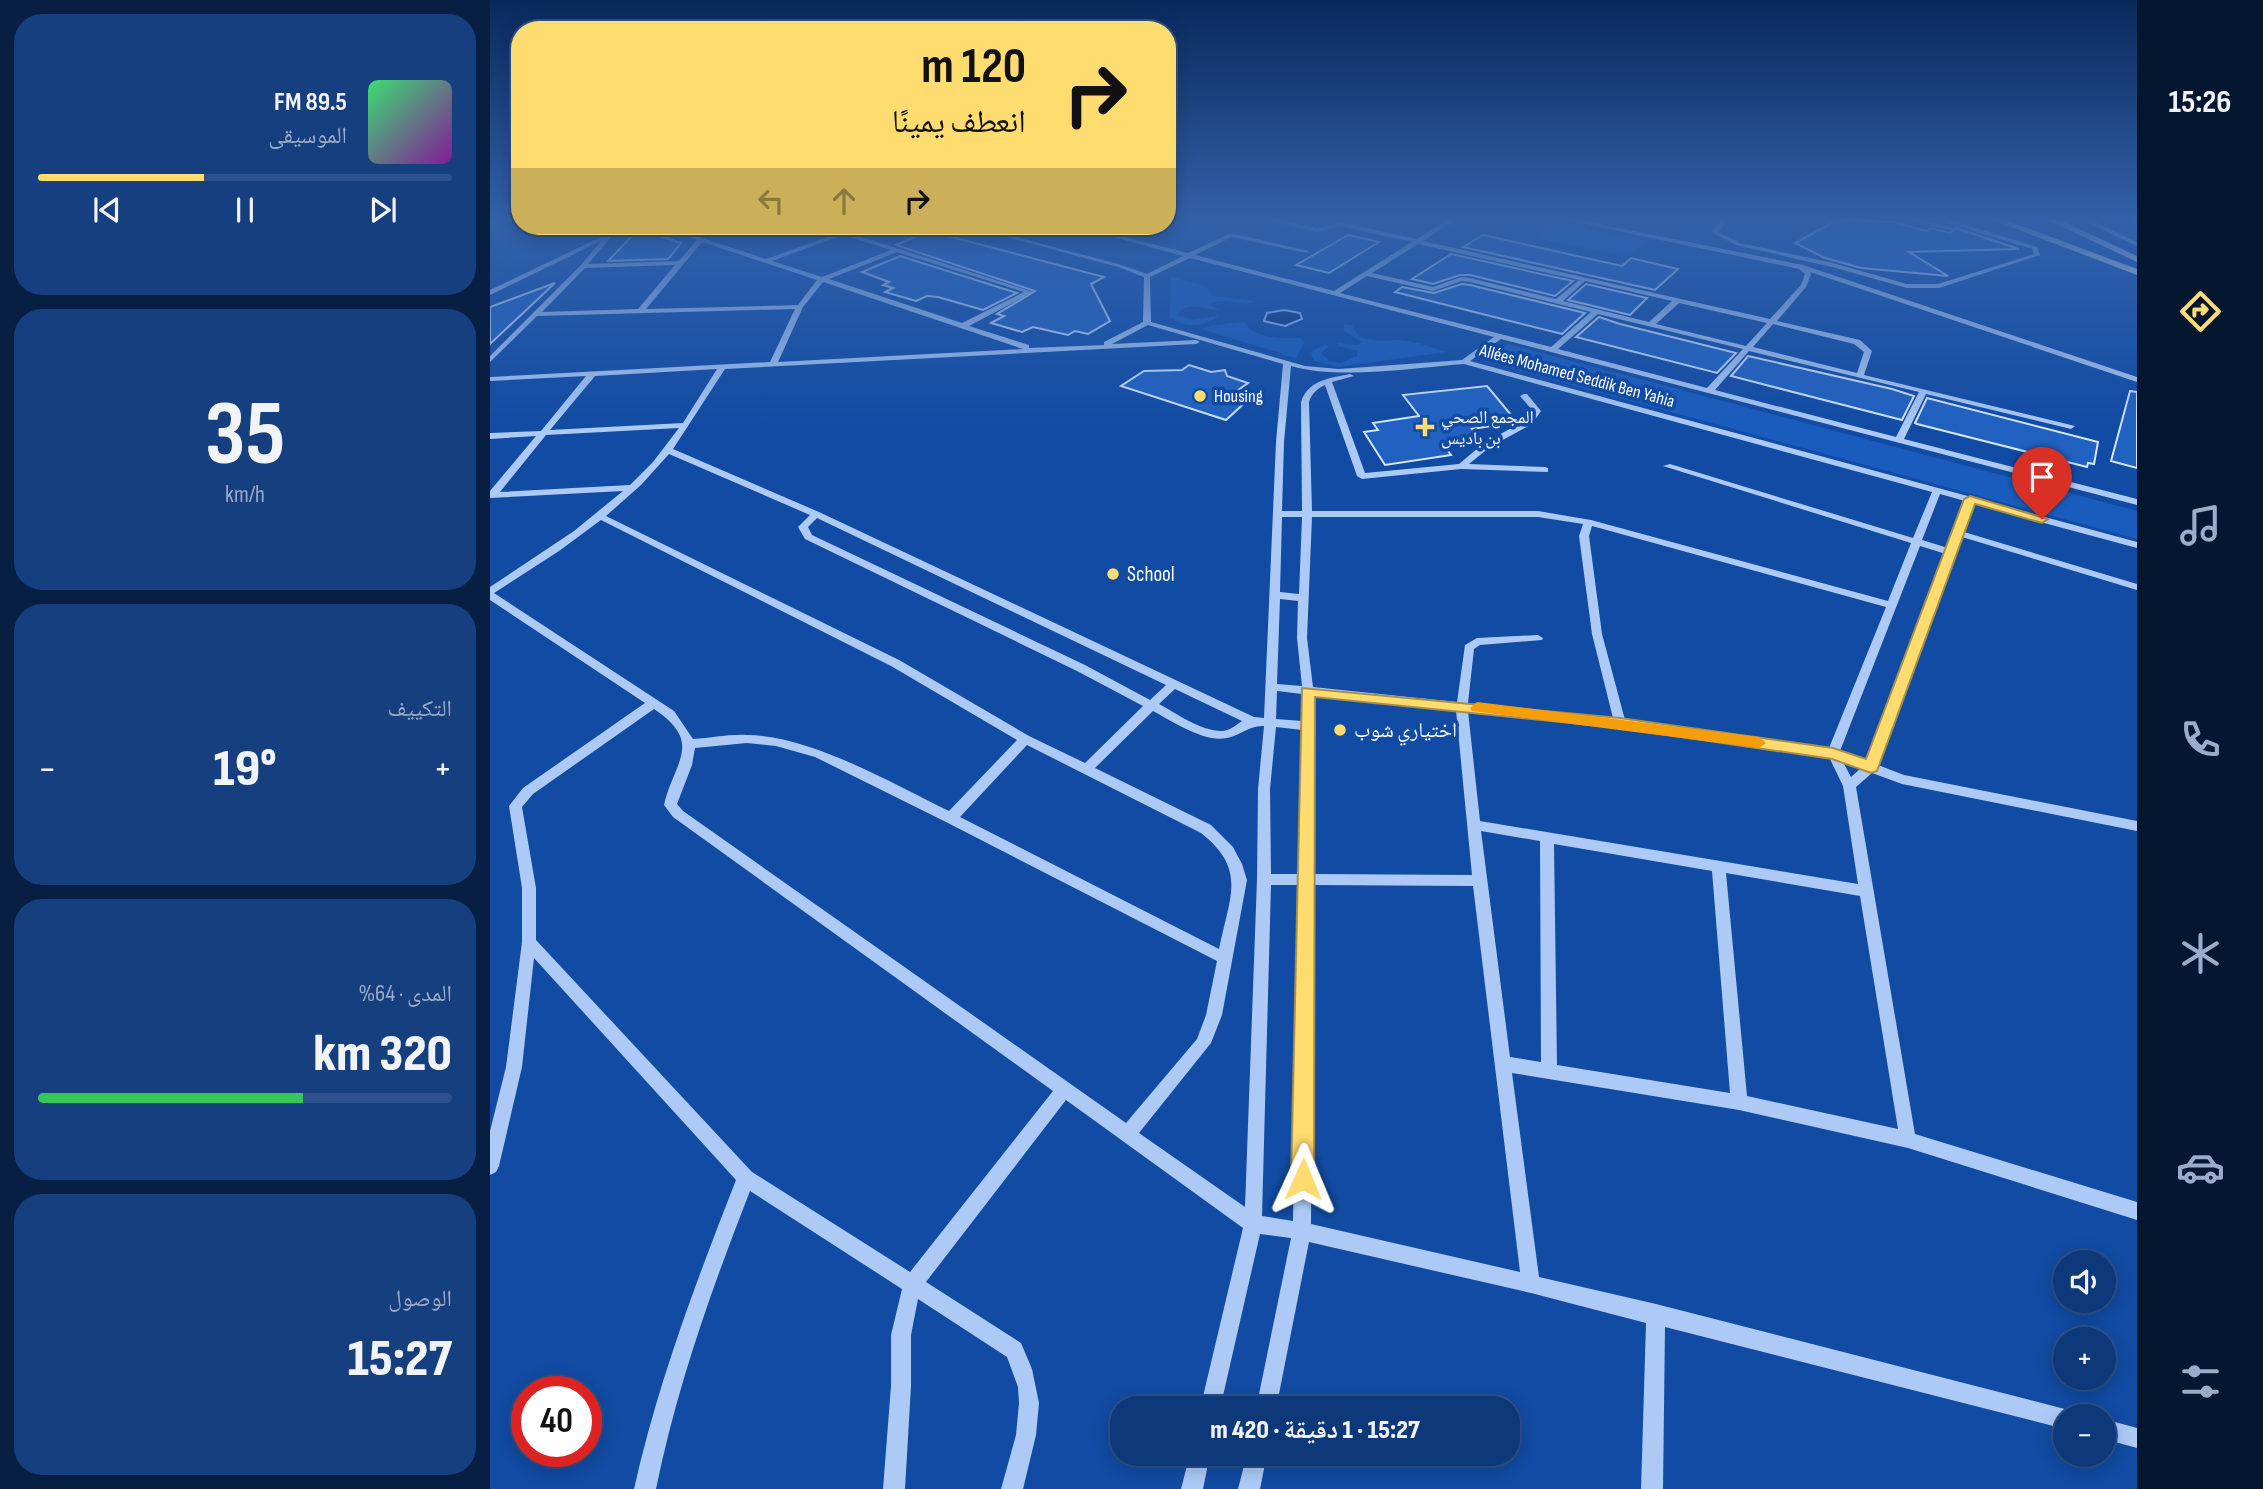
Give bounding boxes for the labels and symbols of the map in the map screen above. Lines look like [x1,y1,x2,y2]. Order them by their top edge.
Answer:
street label: Allées Mohamed Seddik Ben Yahia [1476,340,1677,412]
place label: Housing [1214,386,1263,407]
marker: Housing [1192,388,1208,404]
place label: المجمع الصحي بن باديس [1441,407,1534,449]
marker: المجمع الصحي بن باديس [1415,417,1435,437]
pin [2012,447,2072,519]
place label: School [1127,562,1175,587]
marker: School [1105,566,1121,582]
place label: اختياري شوب [1354,718,1457,746]
marker: اختياري شوب [1332,722,1348,738]
position arrow [1266,1142,1340,1216]
speed limit sign: 40 [511,1376,602,1467]

